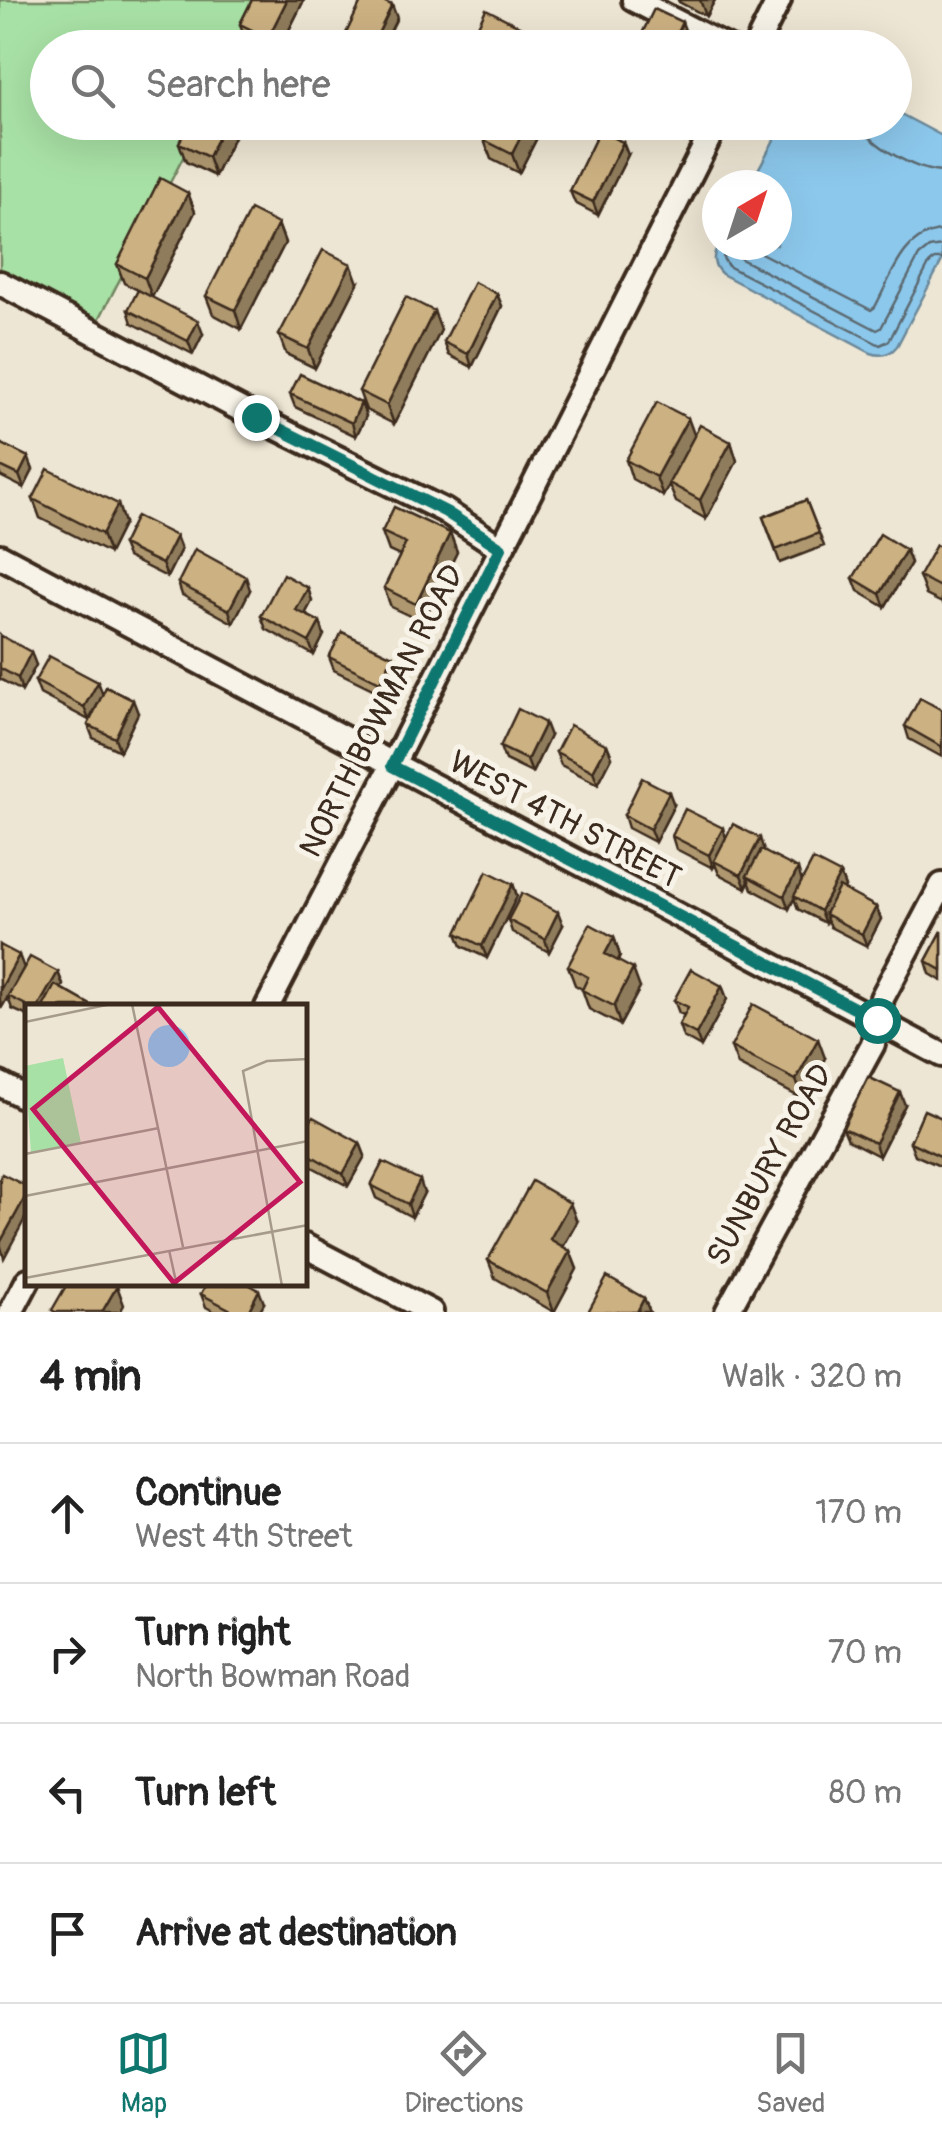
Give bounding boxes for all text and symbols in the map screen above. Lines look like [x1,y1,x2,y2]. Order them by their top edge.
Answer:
search box [30,30,912,140]
icon: search [65,58,120,113]
text: Search here [145,61,331,109]
north arrow [702,170,792,260]
route end [234,395,280,441]
street label: NORTH BOWMAN ROAD [291,558,473,864]
street label: WEST 4TH STREET [442,742,688,898]
route start [855,998,901,1044]
inset map [25,1004,308,1287]
street label: SUNBURY ROAD [698,1057,842,1273]
text: 4 min [40,1351,142,1403]
text: Walk · 320 m [722,1357,902,1397]
text: Continue [135,1469,281,1517]
icon: ahead [40,1486,95,1541]
text: 170 m [815,1493,902,1533]
text: West 4th Street [135,1517,352,1557]
text: Turn right [135,1609,290,1657]
icon: right [40,1626,95,1681]
text: 70 m [828,1633,902,1673]
text: North Bowman Road [135,1657,410,1697]
icon: left [40,1766,95,1821]
text: Turn left [135,1769,276,1817]
text: 80 m [829,1773,902,1813]
icon: arrive [40,1906,95,1961]
text: Arrive at destination [135,1909,457,1957]
tab: Map [116,2026,171,2121]
tab: Directions [404,2026,523,2121]
tab: Saved [756,2026,826,2121]

